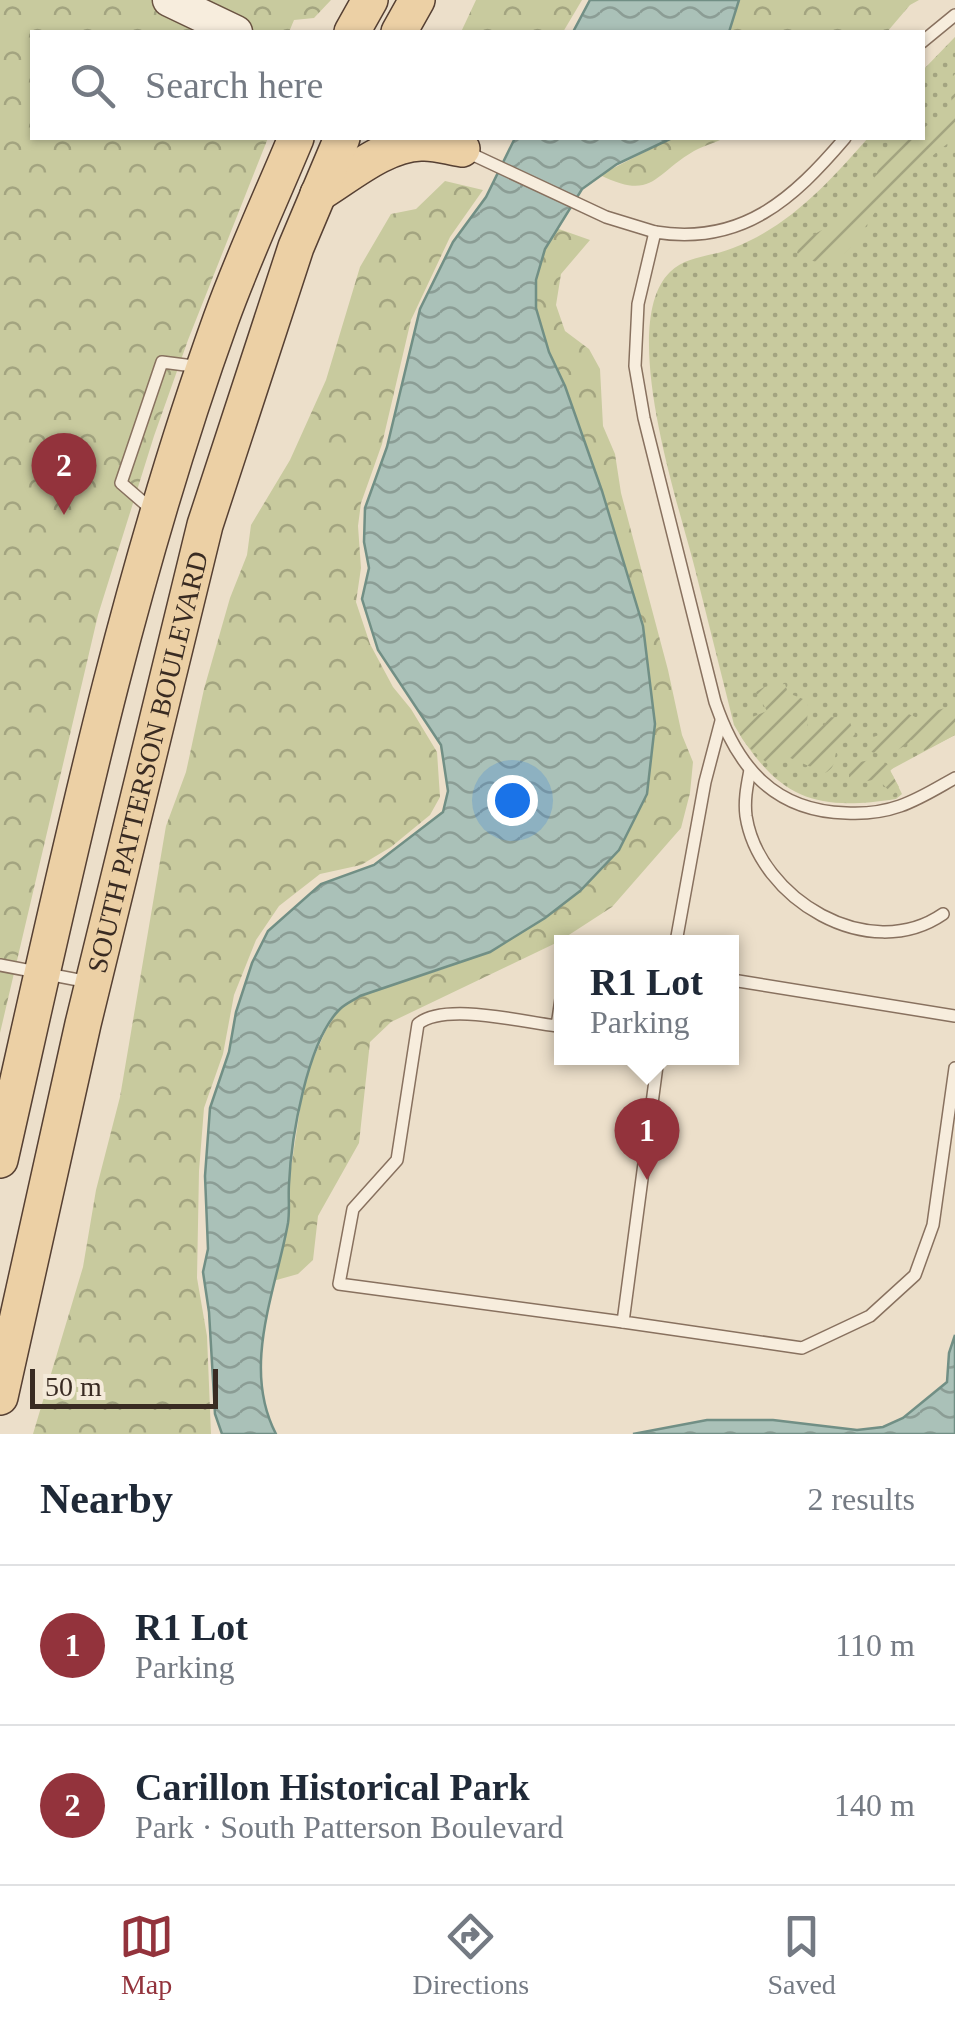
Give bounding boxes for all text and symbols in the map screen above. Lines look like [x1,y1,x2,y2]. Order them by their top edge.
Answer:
search box [30,30,925,140]
icon: search [65,58,120,113]
text: Search here [145,64,323,106]
pin: 2 [32,432,96,515]
street label: SOUTH PATTERSON BOULEVARD [81,548,214,976]
your location [487,775,538,826]
popup [554,935,739,1065]
text: R1 Lot [590,961,703,1003]
text: Parking [590,1004,690,1040]
pin: 1 [614,1098,680,1180]
scale bar [30,1364,218,1408]
text: 50 m [45,1371,102,1402]
text: Nearby [40,1476,173,1522]
text: 2 results [807,1481,915,1517]
text: R1 Lot [135,1606,248,1648]
text: 1 [65,1627,81,1663]
text: 110 m [835,1627,915,1663]
text: Parking [135,1649,235,1685]
text: Carillon Historical Park [135,1766,530,1808]
text: 2 [65,1787,81,1823]
text: 140 m [834,1787,915,1823]
text: Park · South Patterson Boulevard [135,1809,563,1845]
tab: Map [119,1909,174,2001]
tab: Directions [412,1909,529,2001]
tab: Saved [767,1909,836,2001]

